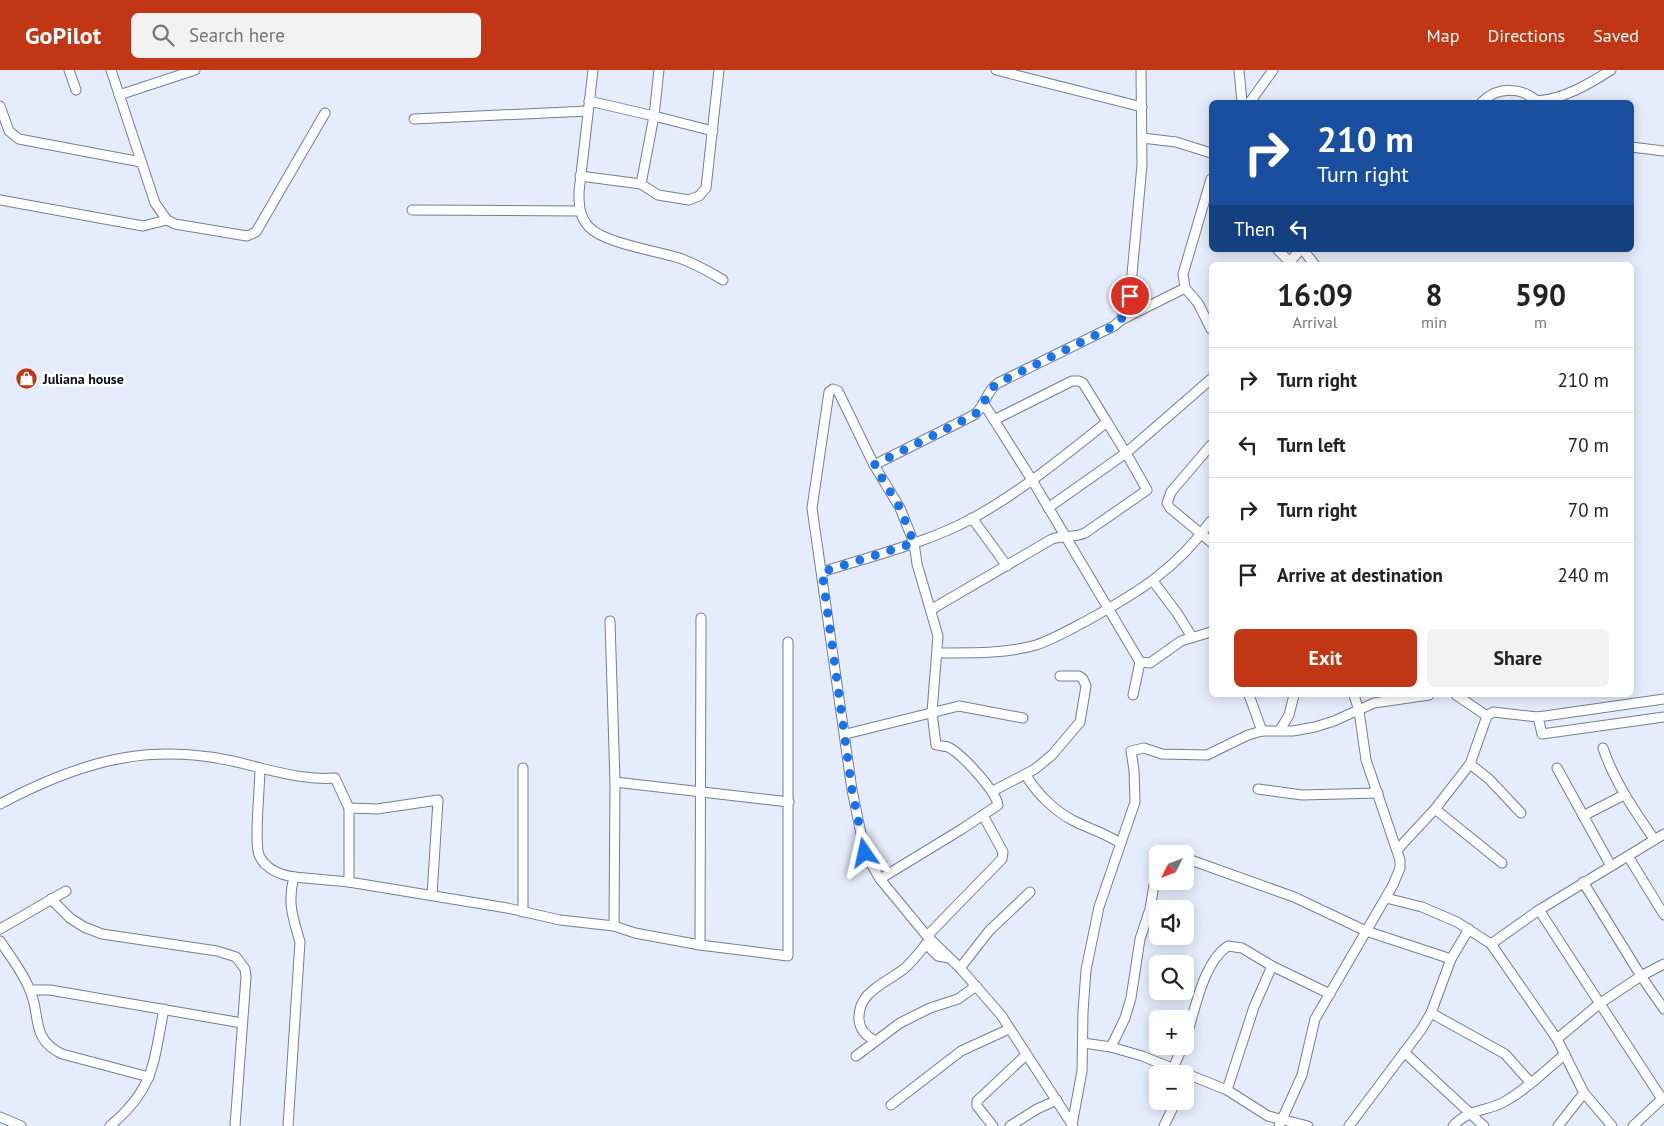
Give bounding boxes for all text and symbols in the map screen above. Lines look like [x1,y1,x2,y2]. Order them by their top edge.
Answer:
search box [131,13,481,58]
text: GoPilot [25,20,101,51]
icon: search [149,21,177,49]
text: Search here [189,23,285,47]
text: Map [1427,24,1459,47]
text: Directions [1487,24,1565,47]
text: Saved [1593,24,1639,47]
text: 210 m [1317,116,1414,162]
icon: right [1234,120,1299,185]
text: Turn right [1317,160,1409,188]
icon: left [1285,215,1313,243]
text: Then [1234,217,1275,241]
pin [1109,275,1151,317]
text: 16:09 [1277,275,1353,314]
text: 8 [1426,275,1443,314]
text: 590 [1515,275,1566,314]
icon: arrive [1116,282,1144,310]
text: Arrival [1293,312,1337,332]
text: min [1421,312,1447,332]
text: m [1534,312,1547,332]
icon: right [1234,366,1262,394]
shop icon: Juliana house [15,367,39,391]
text: Turn right [1277,368,1357,392]
text: 210 m [1557,368,1609,392]
place label: Juliana house [42,370,124,388]
icon: left [1234,431,1262,459]
text: Turn left [1277,433,1346,457]
text: 70 m [1568,433,1609,457]
icon: right [1234,496,1262,524]
text: Turn right [1277,498,1357,522]
text: 70 m [1568,498,1609,522]
icon: arrive [1234,561,1262,589]
text: Arrive at destination [1277,563,1443,587]
text: 240 m [1557,563,1609,587]
button: Exit [1234,629,1417,687]
button: Share [1427,629,1609,687]
position arrow [838,826,890,878]
north arrow [1149,845,1194,890]
map controls [1149,845,1194,1110]
button: sound [1149,900,1194,945]
button: search [1149,955,1194,1000]
button: + [1149,1010,1194,1055]
button: − [1149,1065,1194,1110]

